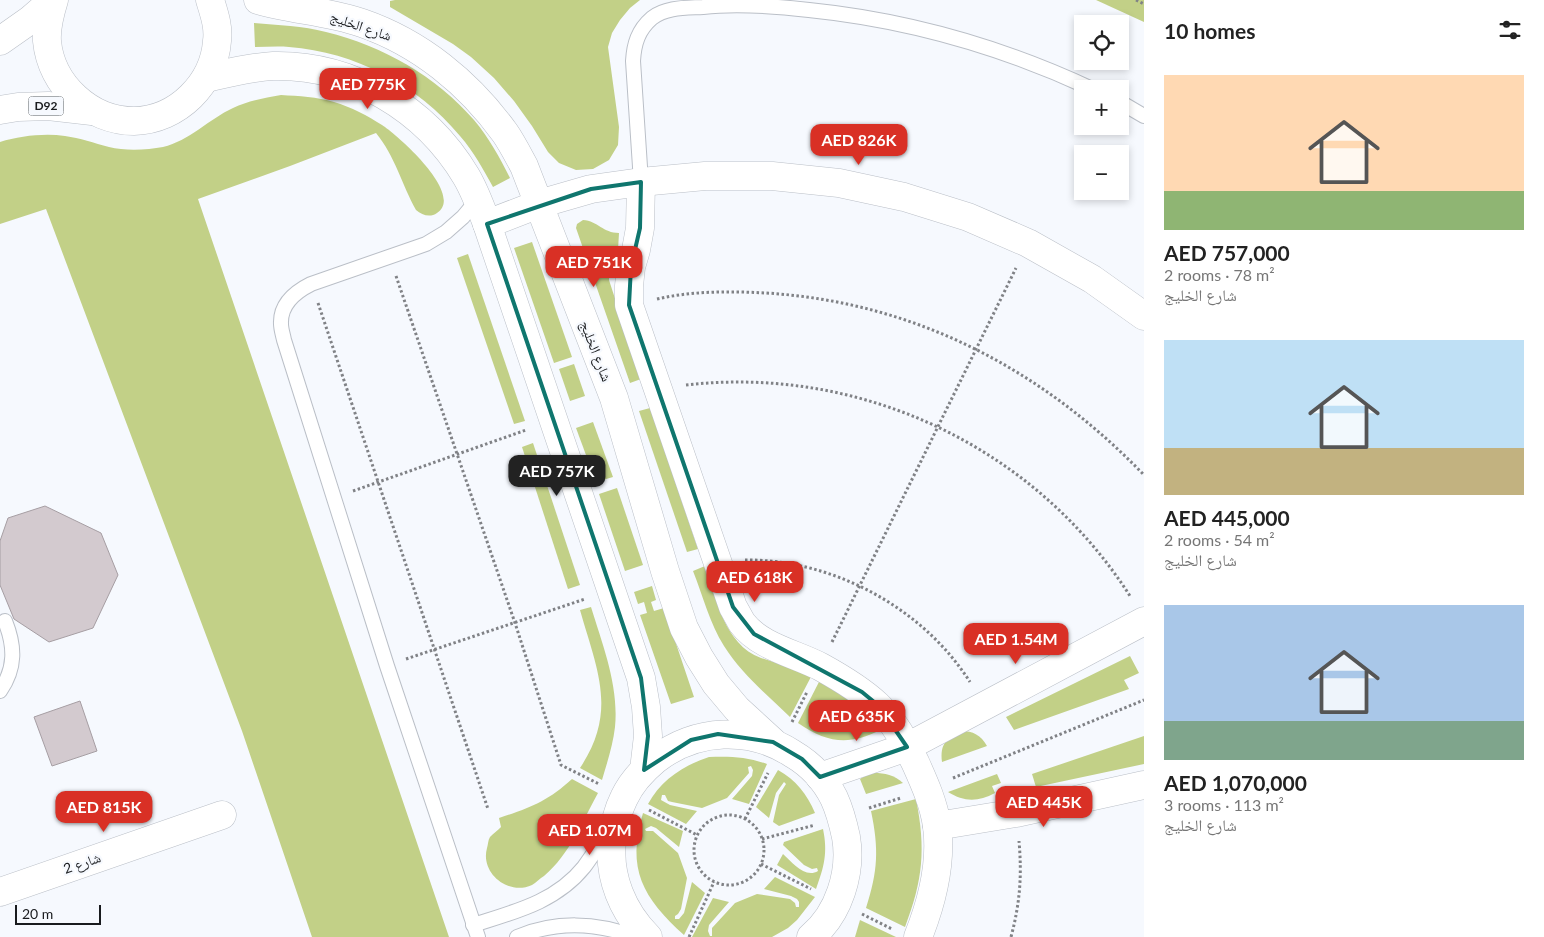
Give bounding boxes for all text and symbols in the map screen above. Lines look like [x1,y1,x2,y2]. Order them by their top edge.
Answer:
street label: شارع الخليج [328,7,394,46]
map controls [1074,15,1129,200]
button: locate [1074,15,1129,70]
icon: filters [1496,16,1524,44]
text: 10 homes [1164,18,1255,43]
pin: AED 775K [316,68,420,110]
text: AED 775K [330,74,406,93]
button: + [1074,80,1129,135]
road number: D92 [28,96,64,115]
icon: home [1299,107,1389,197]
pin: AED 826K [807,124,911,166]
text: AED 826K [821,130,897,149]
button: − [1074,145,1129,200]
text: AED 757,000 [1164,240,1290,265]
pin: AED 751K [542,246,646,288]
text: AED 751K [556,252,632,271]
text: 2 rooms · 78 m² [1164,265,1275,284]
text: شارع الخليج [1164,285,1237,304]
street label: شارع الخليج [575,318,616,384]
icon: home [1299,372,1389,462]
pin: AED 757K [505,454,609,497]
text: AED 757K [519,461,595,480]
text: AED 445,000 [1164,505,1290,530]
text: 2 rooms · 54 m² [1164,530,1275,549]
text: شارع الخليج [1164,550,1237,569]
pin: AED 618K [703,560,807,603]
text: AED 618K [717,567,793,586]
pin: AED 1.54M [959,622,1073,665]
text: AED 1.54M [974,629,1058,648]
icon: home [1299,637,1389,727]
pin: AED 635K [805,700,909,742]
text: AED 635K [819,706,895,725]
text: AED 1,070,000 [1164,770,1307,795]
pin: AED 445K [992,786,1096,828]
pin: AED 815K [52,790,156,833]
text: AED 445K [1006,792,1082,811]
text: 3 rooms · 113 m² [1164,795,1284,814]
text: AED 815K [66,797,142,816]
pin: AED 1.07M [533,814,647,856]
text: شارع الخليج [1164,815,1237,834]
text: AED 1.07M [548,820,632,839]
street label: شارع 2 [61,848,103,879]
scale bar [15,902,101,925]
text: 20 m [22,905,53,922]

